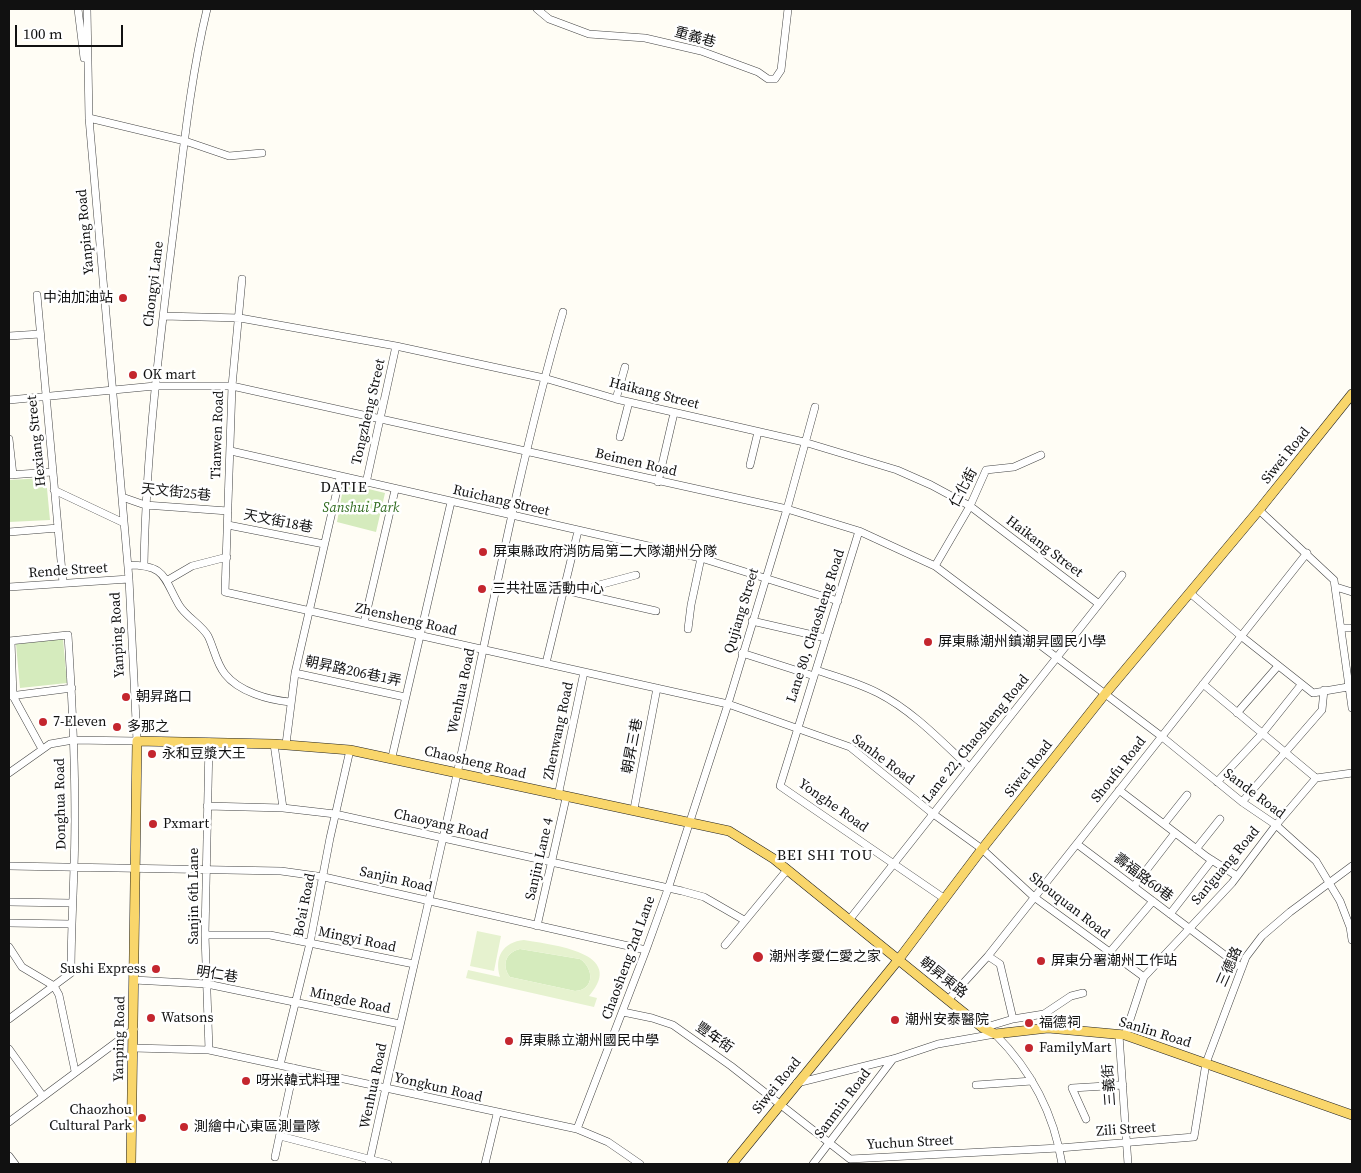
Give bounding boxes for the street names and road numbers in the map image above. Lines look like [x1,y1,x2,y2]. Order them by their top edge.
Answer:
street label: 重義巷 [672,24,718,52]
street label: Yanping Road [74,188,98,276]
street label: Chongyi Lane [140,240,168,328]
street label: Tongzheng Street [349,357,389,467]
street label: Haikang Street [607,375,701,413]
street label: Tianwen Road [208,390,228,480]
street label: Hexiang Street [24,395,50,487]
street label: Siwei Road [1258,424,1314,488]
street label: Beimen Road [594,445,678,481]
street label: 仁化街 [947,466,981,510]
street label: 天文街25巷 [140,481,212,505]
street label: Ruichang Street [451,482,551,520]
street label: 天文街18巷 [242,507,314,537]
street label: Haikang Street [1002,513,1086,581]
street label: Lane 80, Chaosheng Road [783,547,849,705]
street label: Rende Street [28,560,108,582]
street label: Qujiang Street [721,566,763,656]
street label: Yanping Road [107,592,129,678]
street label: Zhensheng Road [353,600,459,640]
street label: Wenhua Road [445,647,479,735]
street label: 朝昇路206巷1弄 [303,654,403,690]
street label: Lane 22, Chaosheng Road [919,672,1033,806]
street label: Zhenwang Road [540,681,578,781]
street label: 朝昇三巷 [619,717,647,775]
street label: Sanhe Road [849,731,917,789]
street label: Shoufu Road [1088,734,1150,806]
street label: Siwei Road [1001,737,1057,801]
street label: Chaosheng Road [422,743,528,783]
street label: Donghua Road [52,758,70,850]
street label: Sande Road [1220,765,1288,823]
street label: Yonghe Road [795,776,871,836]
street label: Chaoyang Road [392,806,490,844]
street label: Sanjin Lane 4 [522,816,558,902]
street label: San'guang Road [1188,823,1264,909]
street label: Sanjin 6th Lane [186,848,202,944]
street label: 壽福路60巷 [1110,850,1176,906]
street label: Sanjin Road [358,863,434,897]
street label: Shouquan Road [1025,869,1113,943]
street label: Bo'ai Road [291,872,319,938]
street label: Chaosheng 2nd Lane [599,894,659,1022]
street label: Mingyi Road [317,924,397,956]
street label: 三德路 [1214,944,1246,990]
street label: 朝昇東路 [916,954,970,1002]
street label: 明仁巷 [195,963,239,987]
street label: Mingde Road [308,984,392,1018]
street label: Yanping Road [111,996,129,1082]
street label: Sanlin Road [1117,1014,1193,1052]
street label: 豐年街 [692,1019,736,1057]
street label: Wenhua Road [357,1042,391,1130]
street label: Siwei Road [749,1054,805,1118]
street label: 三義街 [1100,1063,1120,1107]
street label: Sanmin Road [811,1066,875,1142]
street label: Yongkun Road [392,1070,484,1106]
street label: Zili Street [1096,1120,1156,1140]
street label: Yuchun Street [866,1132,954,1154]

